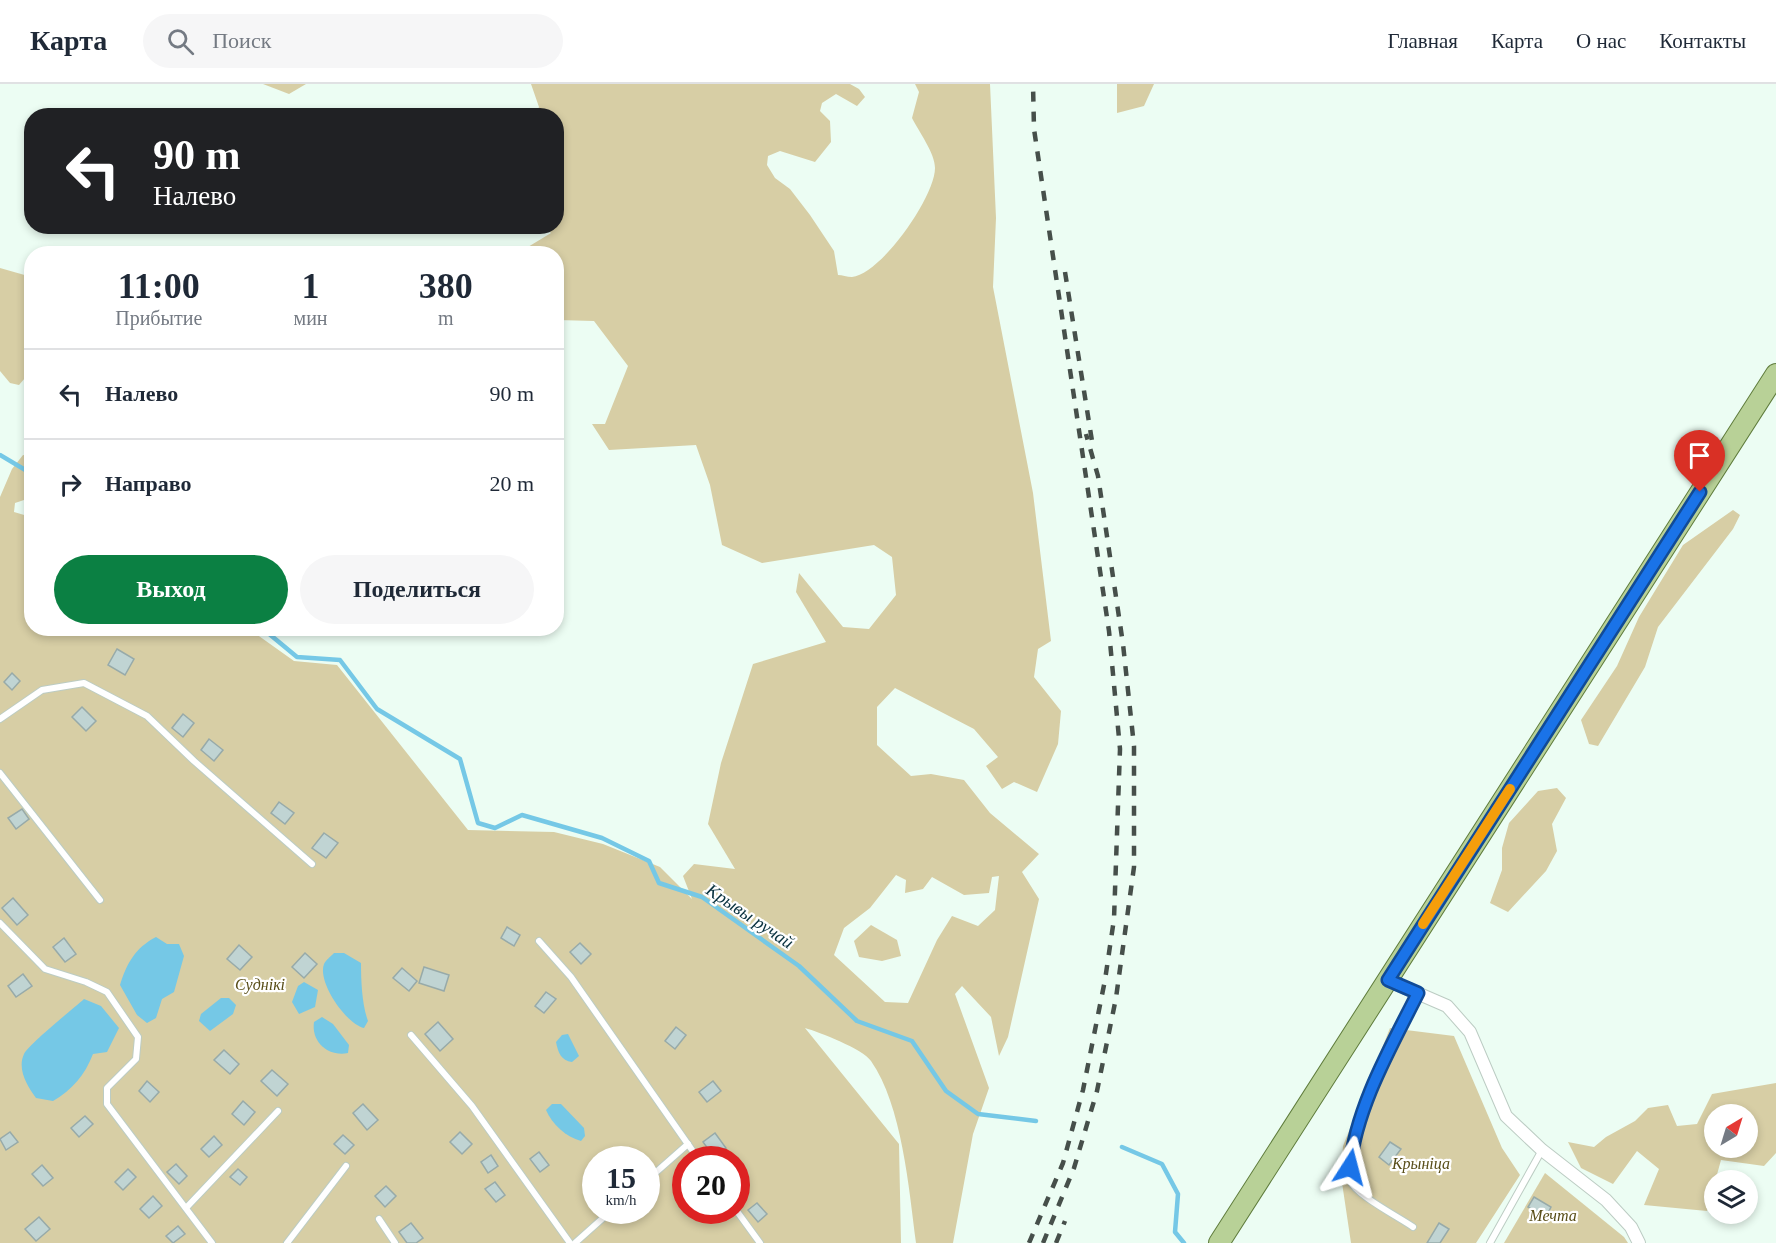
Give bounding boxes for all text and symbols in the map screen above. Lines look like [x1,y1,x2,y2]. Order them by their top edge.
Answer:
search box [143,14,563,68]
text: Карта [30,25,107,56]
icon: search [164,25,197,58]
text: Поиск [212,28,271,53]
text: Главная [1388,29,1458,53]
text: Карта [1491,29,1543,53]
text: О нас [1576,29,1626,53]
text: Контакты [1659,29,1746,53]
icon: left [54,132,132,210]
text: 90 m [153,132,241,178]
text: Налево [153,181,236,211]
text: 11:00 [118,266,200,306]
text: 1 [302,266,320,306]
text: 380 [419,266,473,306]
text: Прибытие [115,307,202,329]
text: мин [294,307,328,329]
text: m [438,307,454,329]
icon: left [54,378,87,411]
text: Налево [105,381,178,406]
text: 90 m [489,381,534,406]
pin [1674,430,1725,492]
icon: arrive [1683,439,1716,472]
icon: right [54,468,87,501]
text: Направо [105,471,191,496]
text: 20 m [489,471,534,496]
button: Выход [54,555,288,624]
button: Поделиться [300,555,534,624]
water label: Крывы ручай [702,879,797,953]
park label: Суднікі [235,976,285,994]
north arrow [1704,1104,1758,1158]
map controls [1704,1104,1758,1224]
position arrow [1318,1135,1382,1199]
speed limit sign: 20 [672,1146,750,1224]
park label: Крыніца [1391,1155,1450,1173]
text: 15 [606,1161,636,1194]
button: layers [1704,1170,1758,1224]
text: km/h [606,1192,636,1208]
park label: Мечта [1528,1207,1577,1224]

